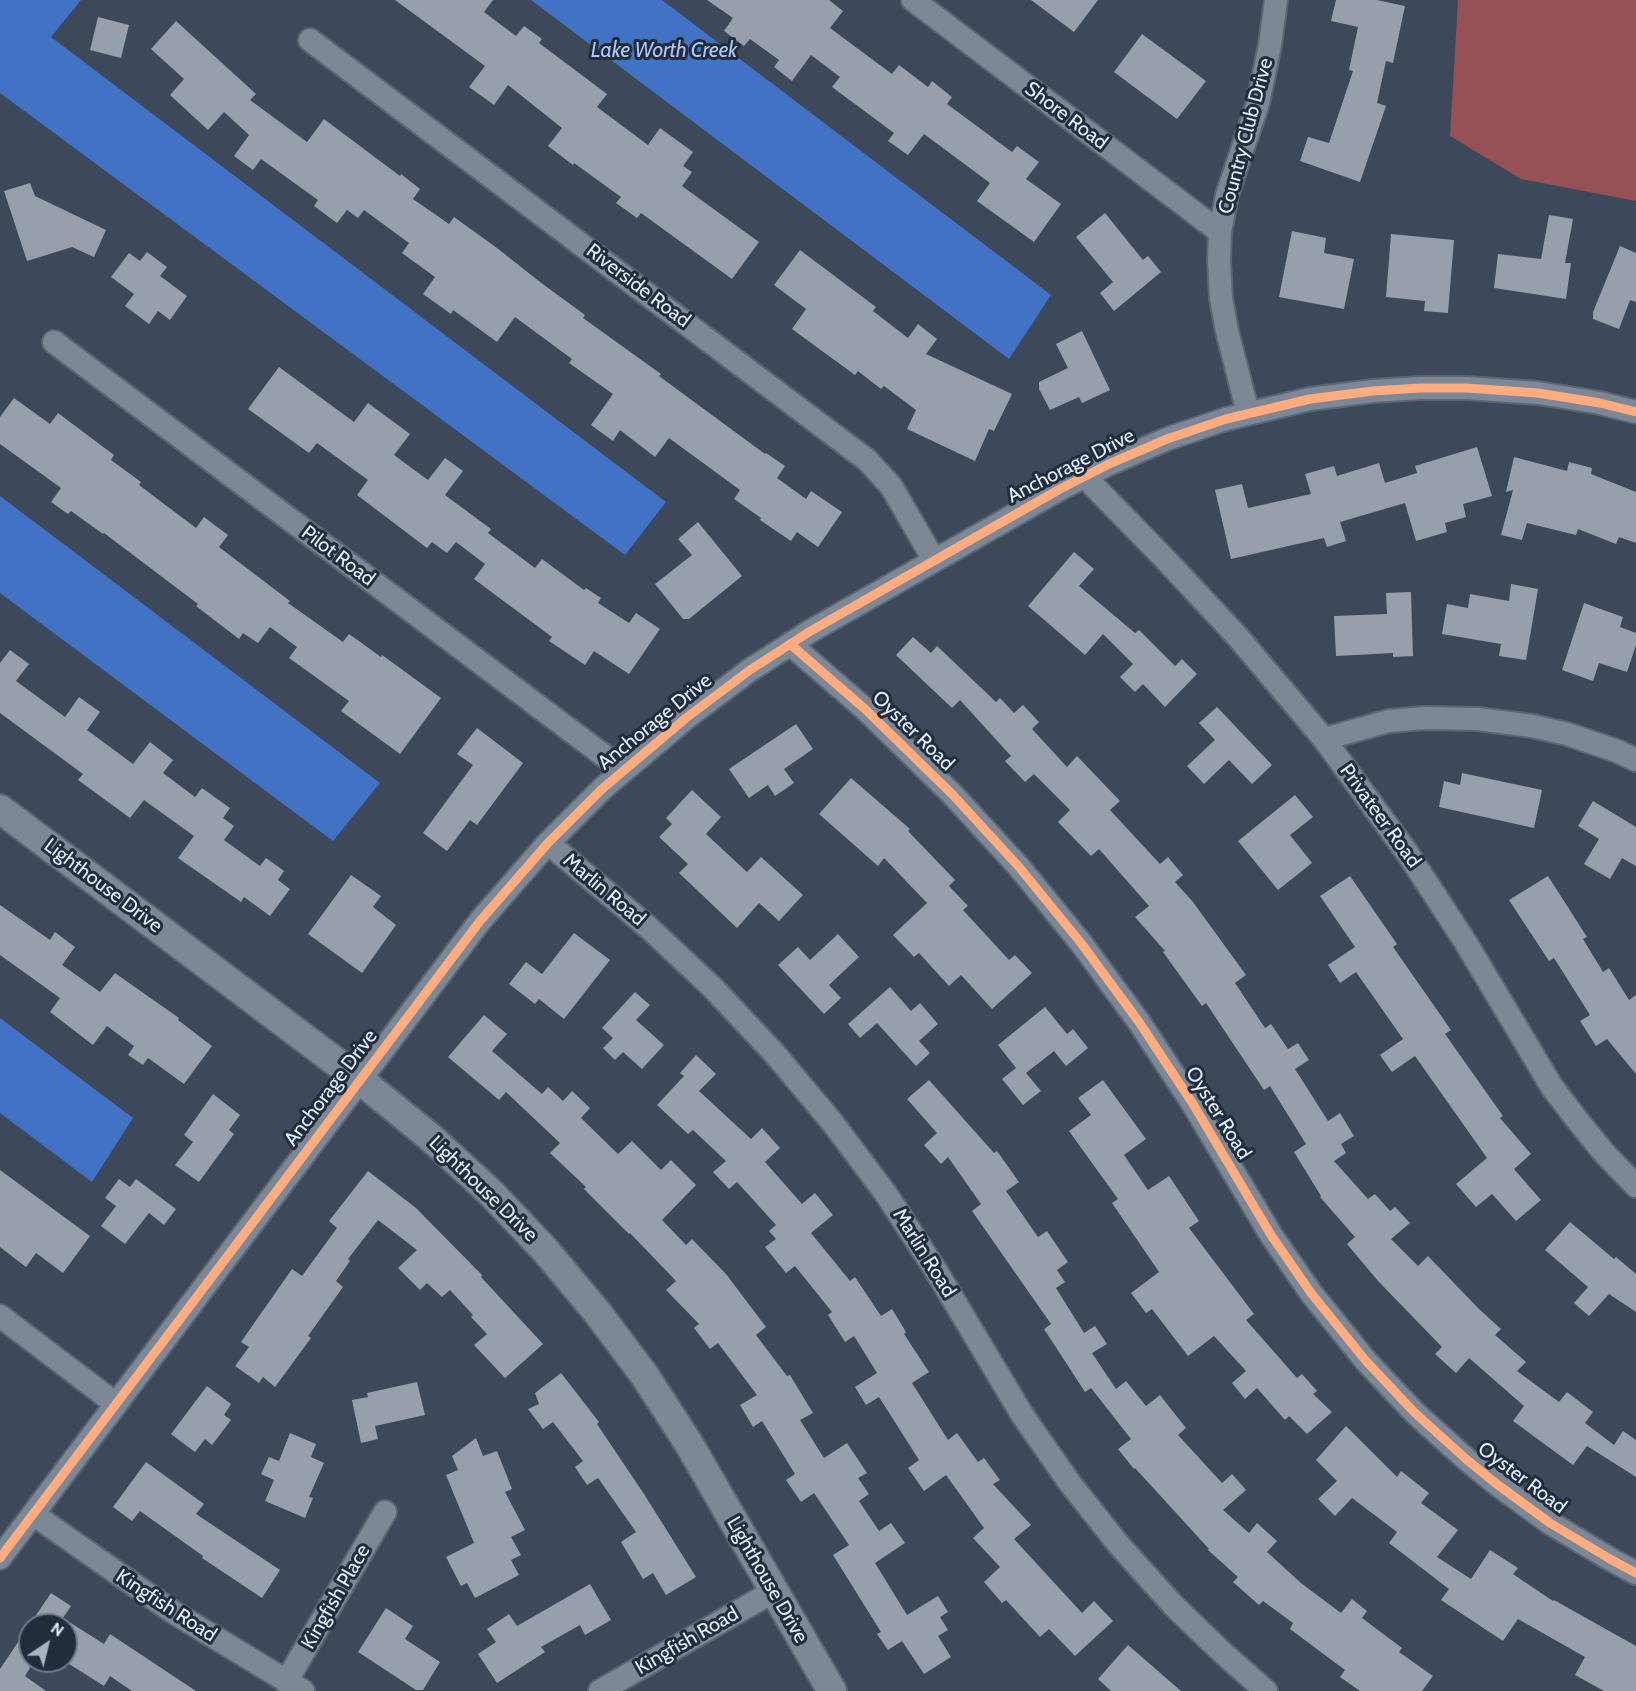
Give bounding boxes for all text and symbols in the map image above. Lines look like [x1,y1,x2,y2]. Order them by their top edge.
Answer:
water label: Lake Worth Creek [591,38,737,64]
street label: Country Club Drive [1214,56,1278,216]
street label: Shore Road [1020,77,1112,155]
street label: Riverside Road [581,239,695,333]
street label: Anchorage Drive [1003,424,1139,508]
street label: Pilot Road [297,521,379,591]
street label: Anchorage Drive [593,669,717,775]
street label: Oyster Road [867,686,959,776]
street label: Privateer Road [1334,759,1426,873]
street label: Lighthouse Drive [39,834,167,938]
street label: Marlin Road [558,849,650,931]
street label: Anchorage Drive [279,1025,383,1151]
street label: Oyster Road [1180,1062,1256,1164]
street label: Lighthouse Drive [424,1131,542,1247]
street label: Marlin Road [887,1204,961,1302]
street label: Oyster Road [1473,1437,1571,1519]
street label: Lighthouse Drive [721,1513,813,1647]
street label: Kingfish Place [296,1541,376,1653]
street label: Kingfish Road [111,1565,221,1647]
street label: Kingfish Road [631,1602,743,1680]
north arrow [18,1613,78,1673]
text: N [47,1618,68,1641]

